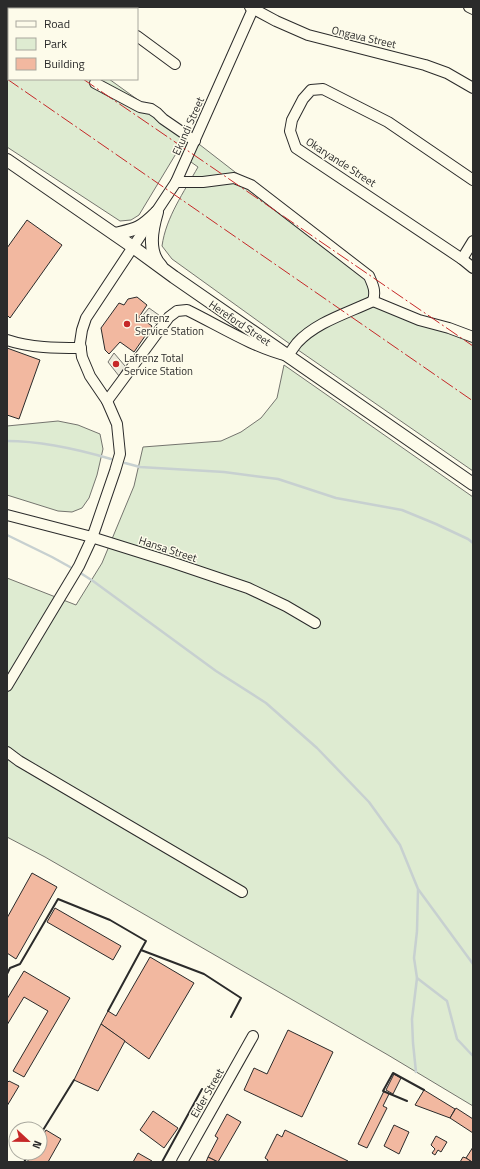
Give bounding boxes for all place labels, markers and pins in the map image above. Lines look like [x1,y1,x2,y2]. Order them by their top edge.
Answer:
place label: Lafrenz Service Station [135,310,204,339]
marker: Lafrenz Service Station [122,319,132,329]
place label: Lafrenz Total Service Station [124,350,193,379]
marker: Lafrenz Total Service Station [111,359,121,369]

